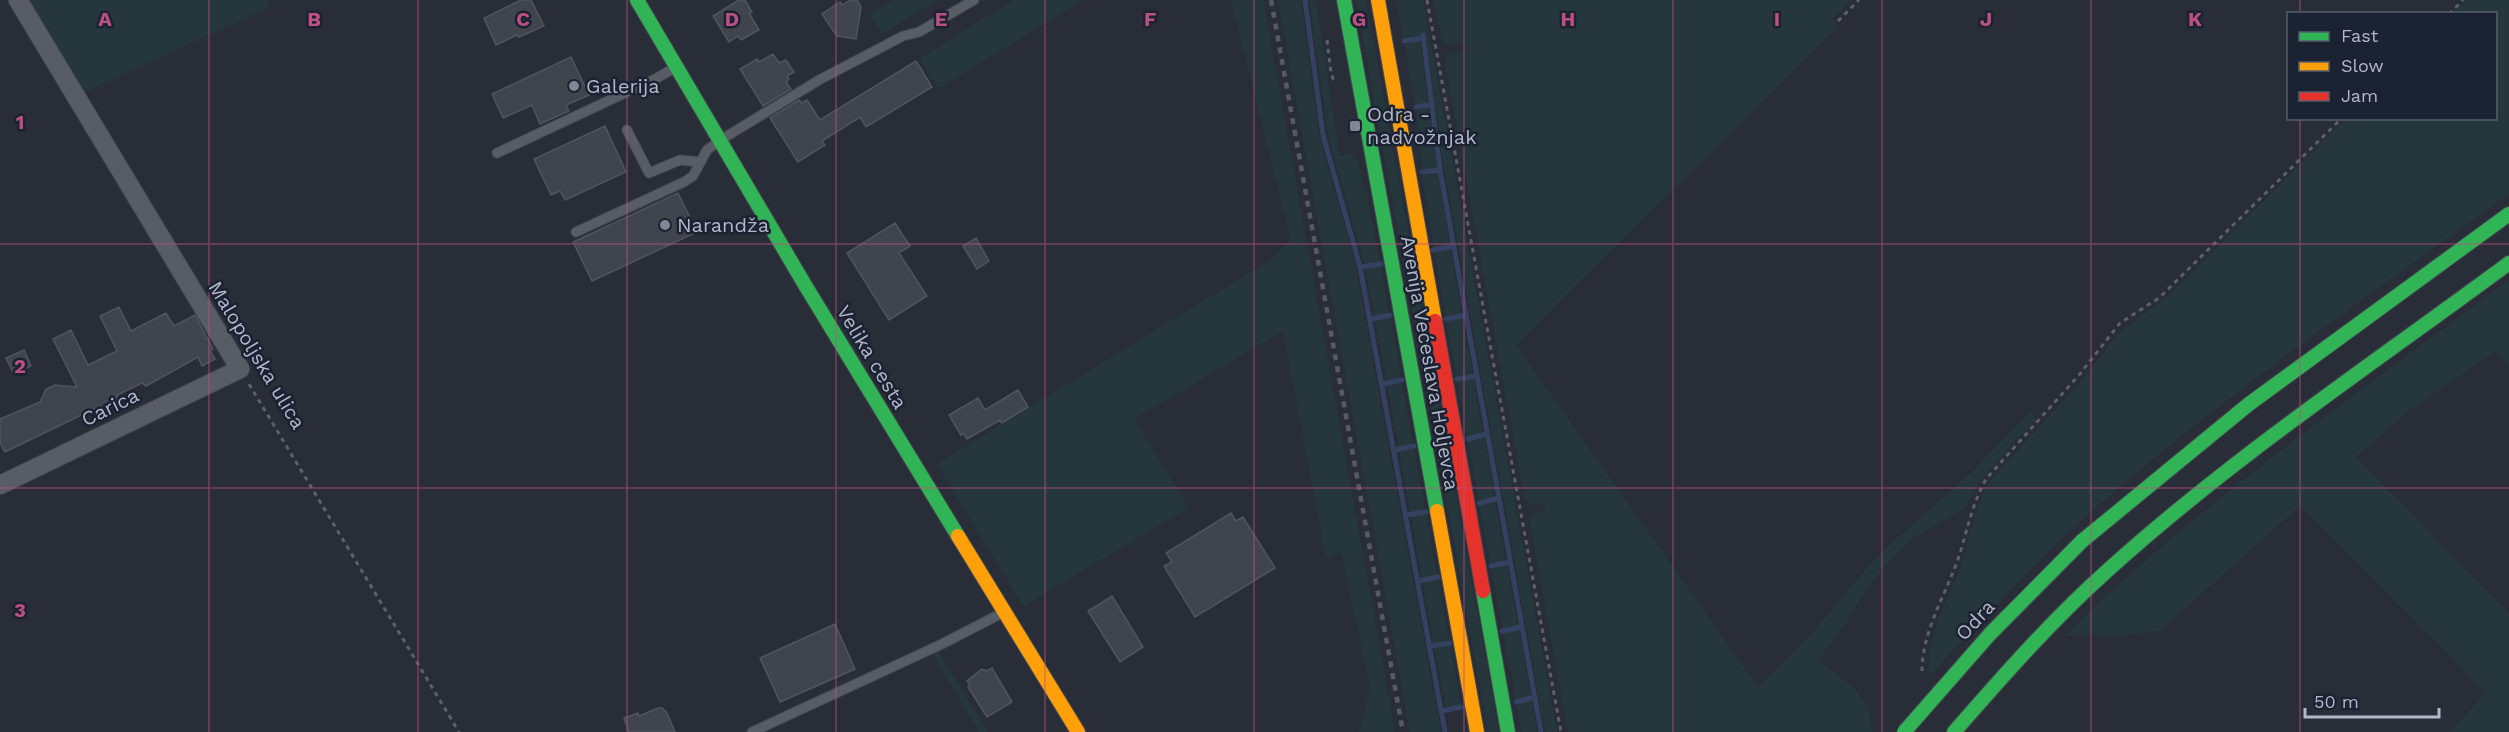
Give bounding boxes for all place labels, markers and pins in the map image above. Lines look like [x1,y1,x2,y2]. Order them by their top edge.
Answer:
place label: Galerija [586,74,660,98]
marker: Galerija [567,79,581,93]
place label: Odra - nadvožnjak [1367,102,1477,149]
marker: Odra - nadvožnjak [1348,119,1362,133]
place label: Narandža [677,213,769,237]
marker: Narandža [658,218,672,232]

